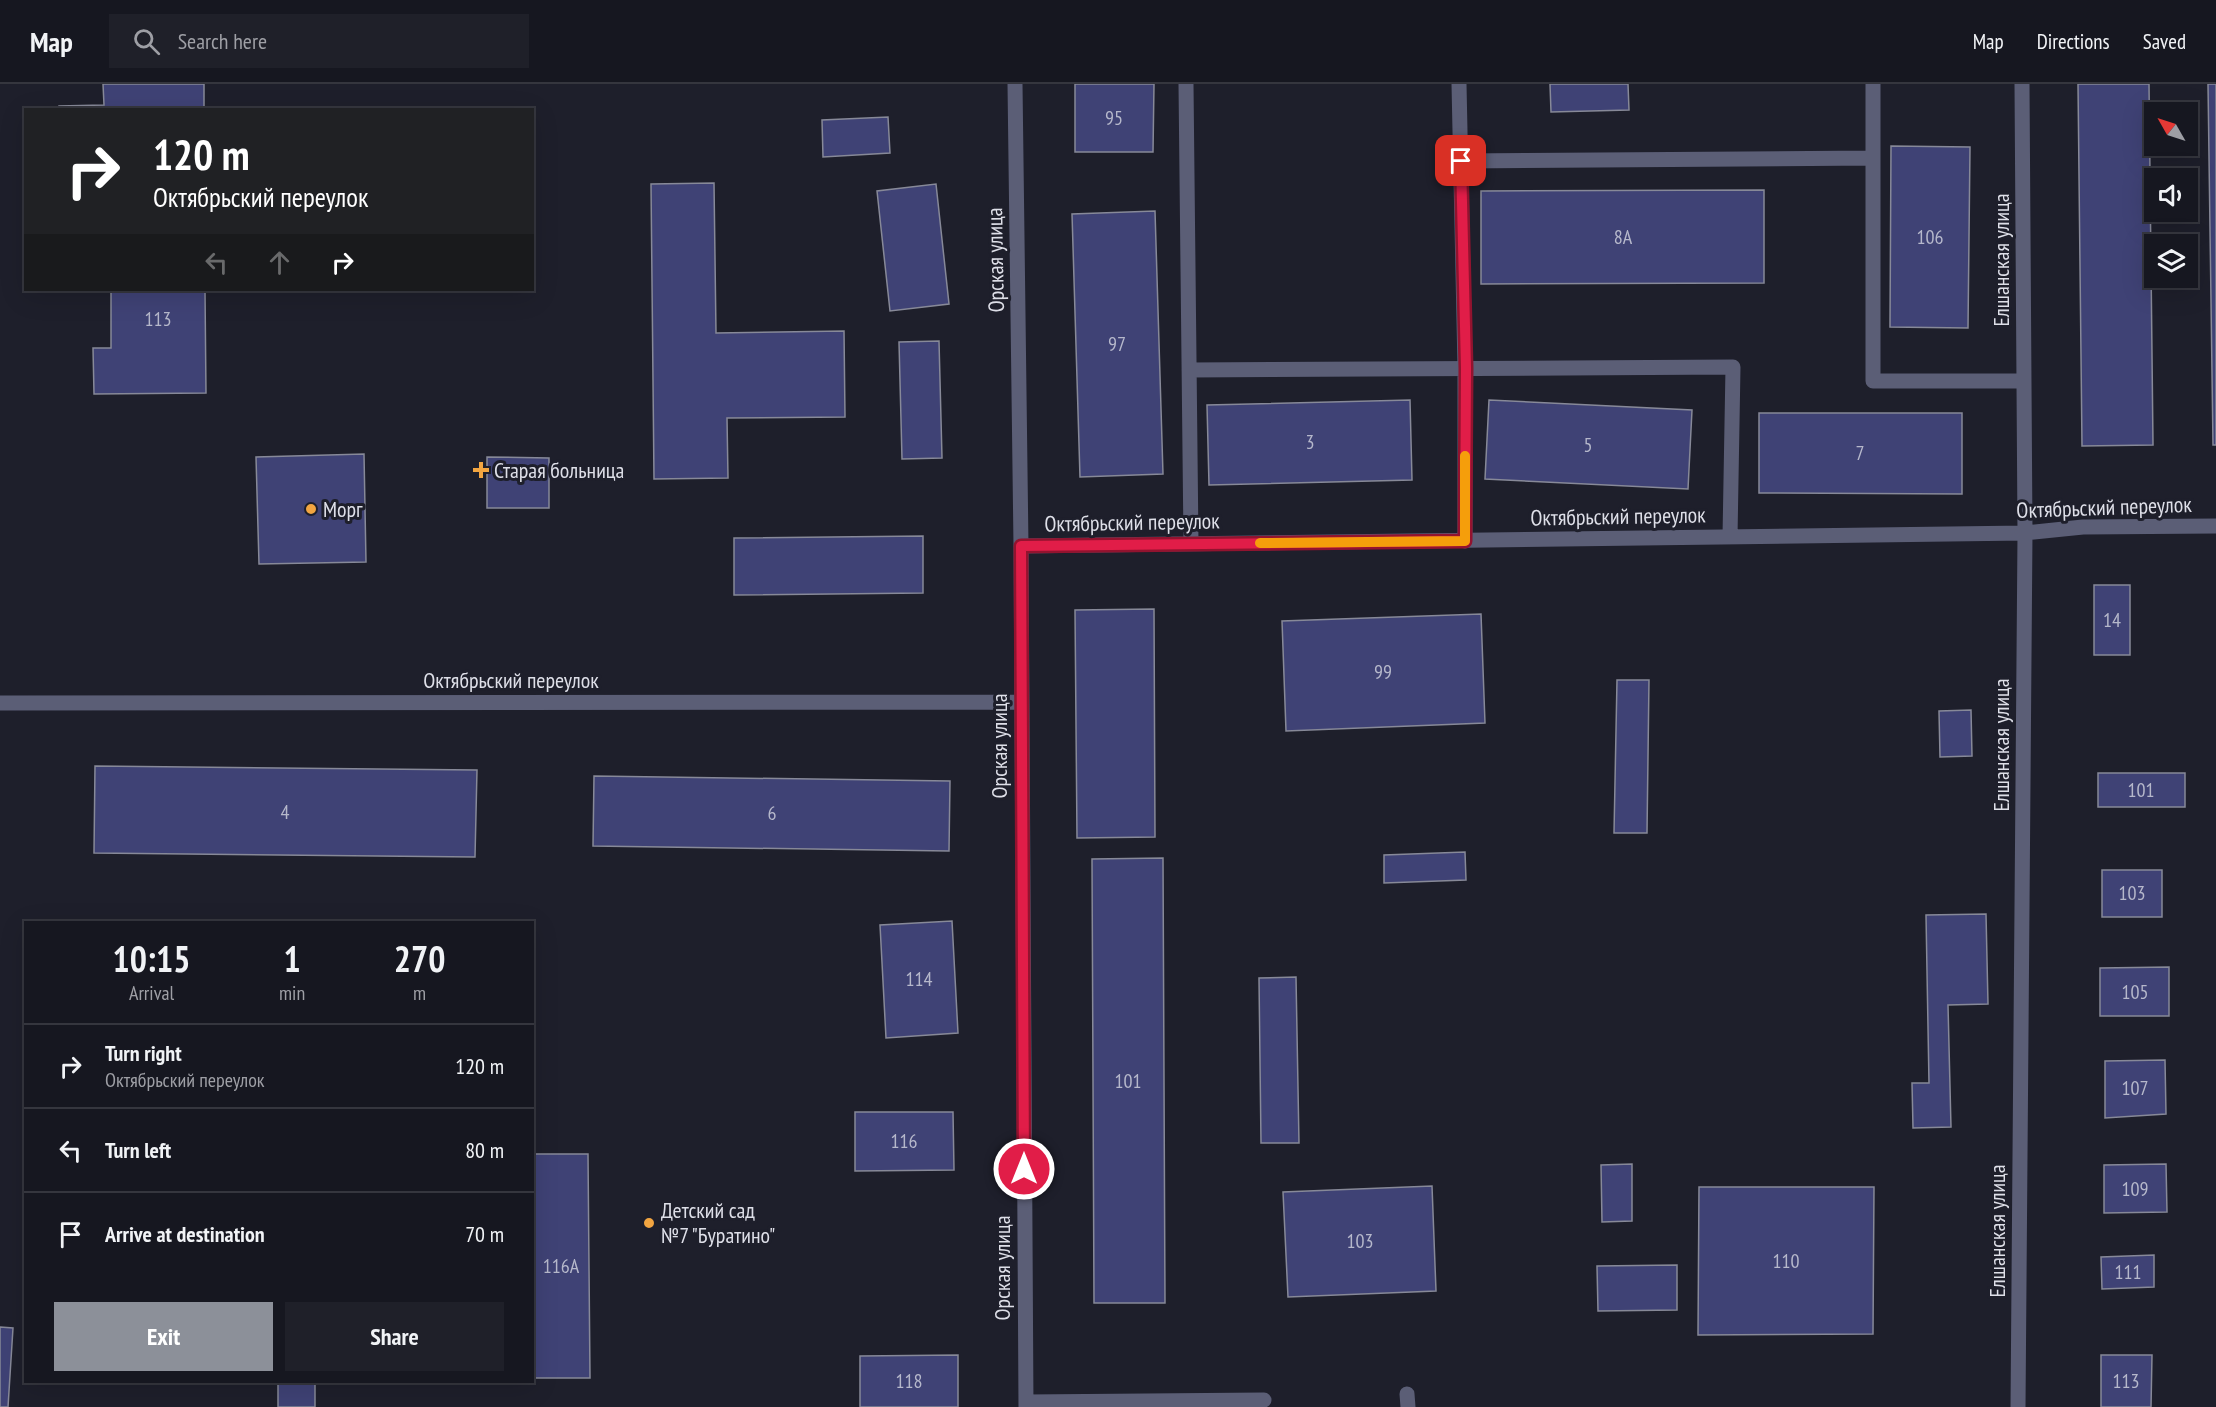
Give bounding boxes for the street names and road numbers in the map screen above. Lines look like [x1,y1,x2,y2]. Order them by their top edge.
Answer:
street label: Елшанская улица [1987,193,2015,327]
street label: Орская улица [980,207,1010,313]
street label: Октябрьский переулок [2016,490,2193,524]
street label: Октябрьский переулок [1530,500,1706,532]
street label: Октябрьский переулок [1044,506,1220,538]
street label: Октябрьский переулок [423,666,599,694]
street label: Елшанская улица [1987,678,2015,812]
street label: Орская улица [985,694,1013,798]
street label: Елшанская улица [1983,1164,2011,1298]
street label: Орская улица [988,1216,1016,1320]

